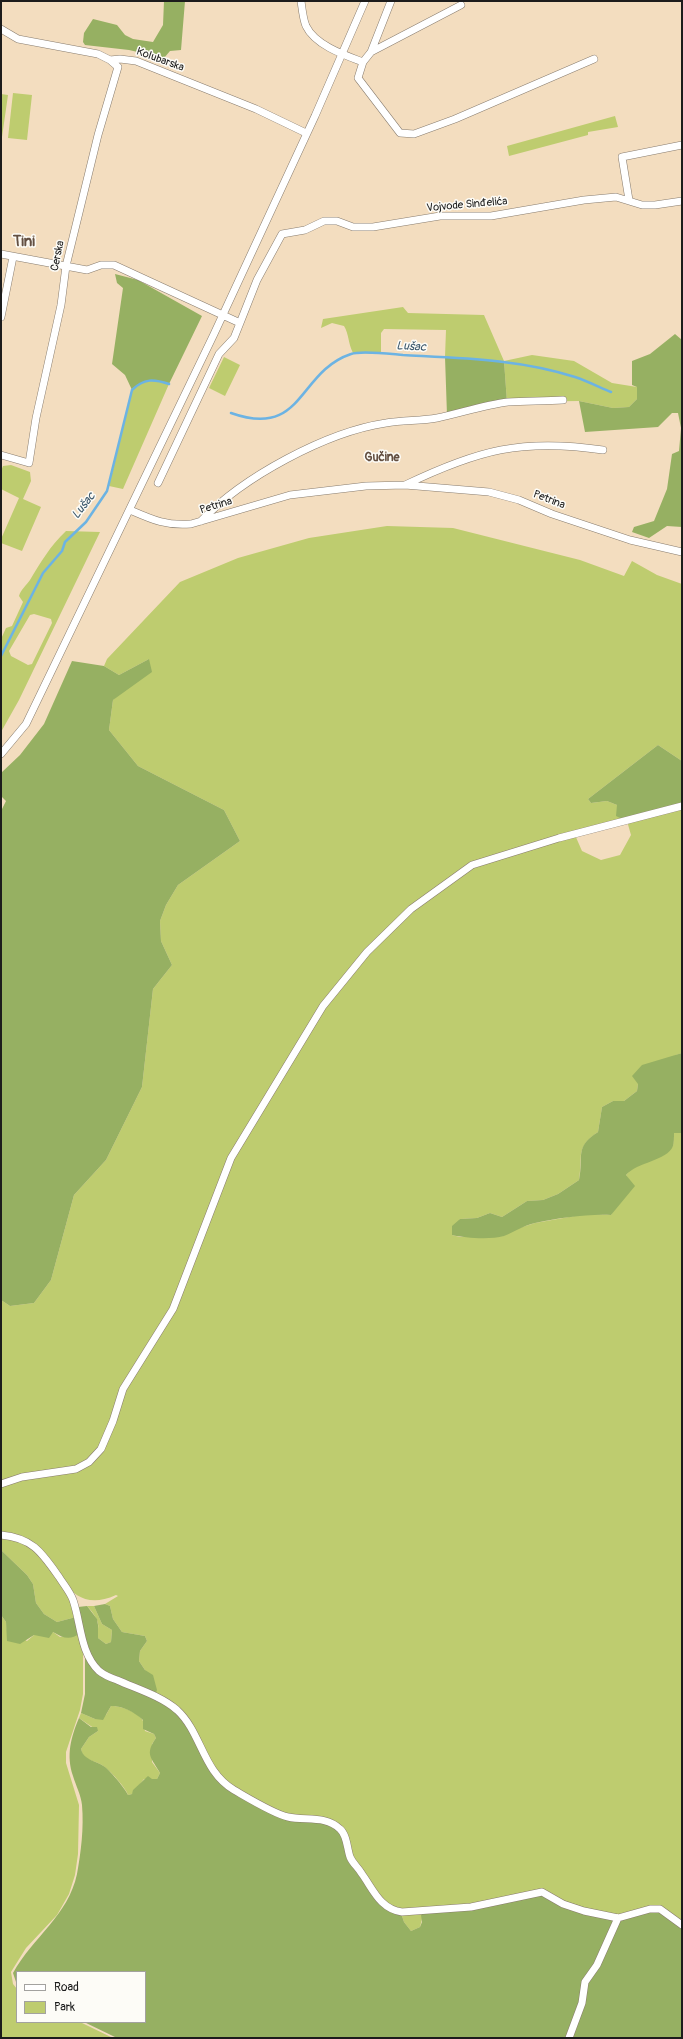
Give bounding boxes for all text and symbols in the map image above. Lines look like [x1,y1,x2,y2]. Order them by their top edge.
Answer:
street label: Kolubarska [134,45,186,75]
street label: Vojvode Sinđelića [426,195,508,215]
district label: Tini [13,233,35,251]
street label: Cerska [48,240,68,272]
water label: Lušac [396,339,426,355]
district label: Gučine [365,451,399,465]
street label: Petrina [531,488,567,512]
water label: Lušac [69,490,99,522]
street label: Petrina [198,495,234,517]
legend [16,1971,146,2023]
text: Road [54,1980,79,1995]
text: Park [54,2000,75,2015]

